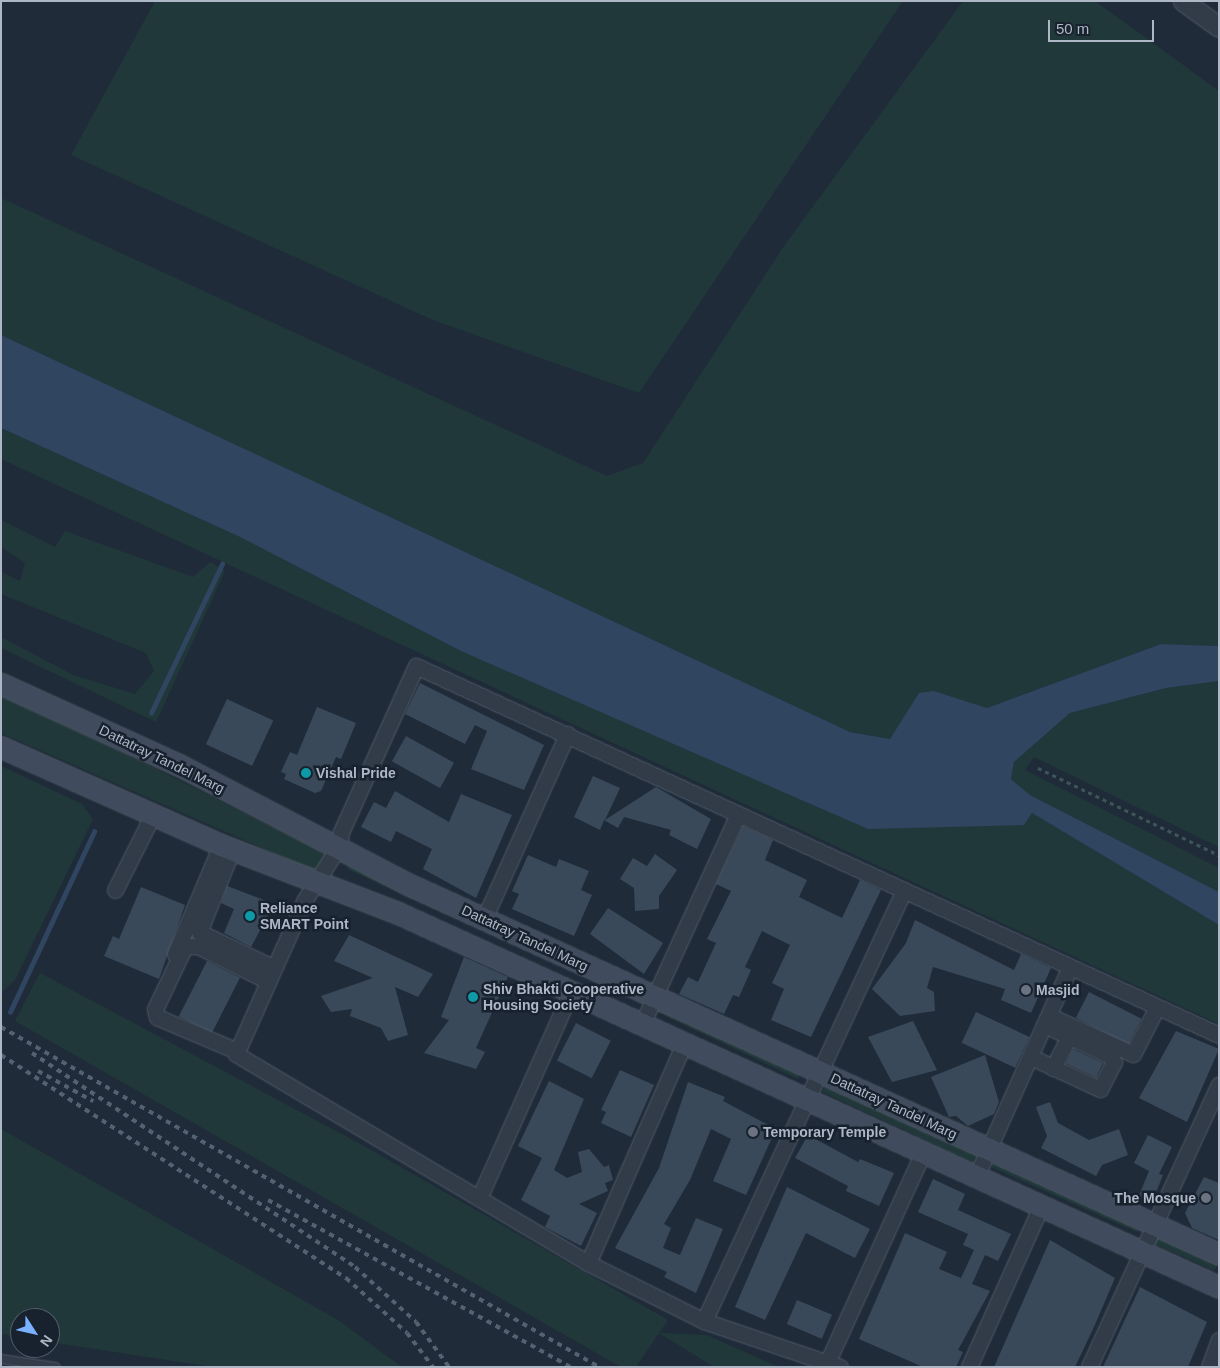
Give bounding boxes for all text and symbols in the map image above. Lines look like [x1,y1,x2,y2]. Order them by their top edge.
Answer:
scale bar [1050,10,1156,42]
text: 50 m [1056,20,1089,37]
street label: Dattatray Tandel Marg [96,721,228,797]
place label: Vishal Pride [316,765,396,781]
marker: Vishal Pride [300,767,312,779]
place label: Reliance SMART Point [260,900,349,932]
street label: Dattatray Tandel Marg [459,901,591,975]
marker: Reliance SMART Point [244,910,256,922]
place label: Shiv Bhakti Cooperative Housing Society [483,981,644,1014]
place label: Masjid [1036,982,1080,998]
marker: Masjid [1020,984,1032,996]
marker: Shiv Bhakti Cooperative Housing Society [467,991,479,1003]
street label: Dattatray Tandel Marg [828,1069,960,1143]
place label: Temporary Temple [763,1124,886,1140]
marker: Temporary Temple [747,1126,759,1138]
place label: The Mosque [1114,1190,1196,1206]
marker: The Mosque [1200,1192,1212,1204]
north arrow [10,1308,60,1358]
text: N [37,1332,56,1350]

